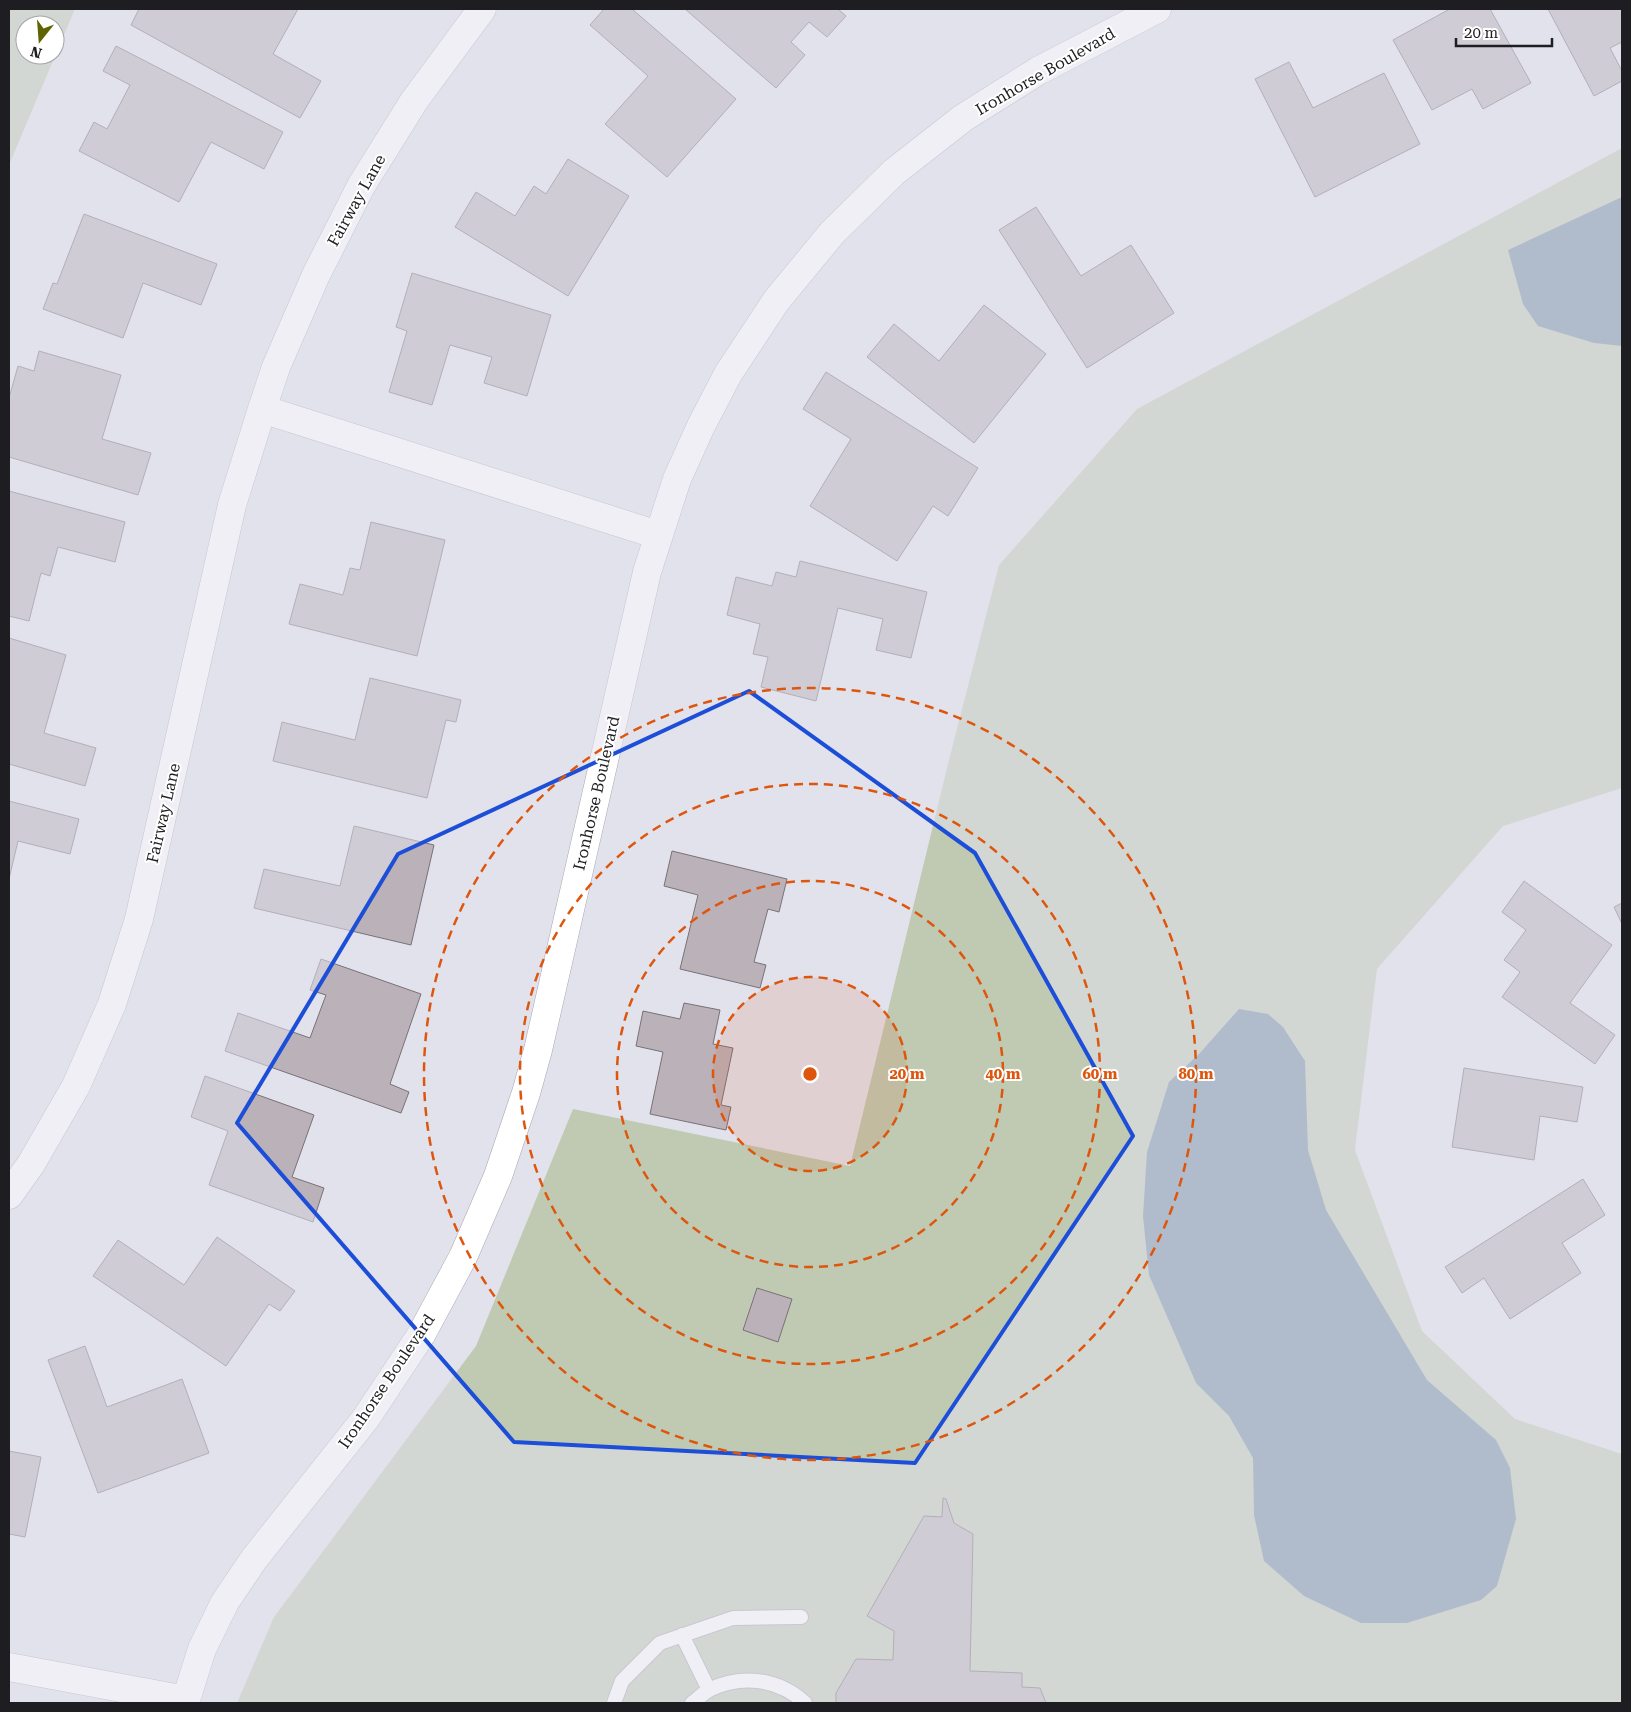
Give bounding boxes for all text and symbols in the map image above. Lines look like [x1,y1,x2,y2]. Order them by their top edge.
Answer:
north arrow [15,15,65,65]
scale bar [1456,15,1552,47]
street label: Ironhorse Boulevard [972,24,1118,119]
text: 20 m [1464,24,1499,42]
text: N [28,43,44,62]
street label: Fairway Lane [323,151,390,249]
street label: Ironhorse Boulevard [569,714,623,872]
street label: Fairway Lane [143,761,184,865]
centre of rings [801,1065,819,1083]
text: 20 m [889,1065,925,1083]
text: 40 m [985,1065,1021,1083]
text: 60 m [1082,1065,1118,1083]
text: 80 m [1178,1065,1214,1083]
street label: Ironhorse Boulevard [334,1311,438,1452]

